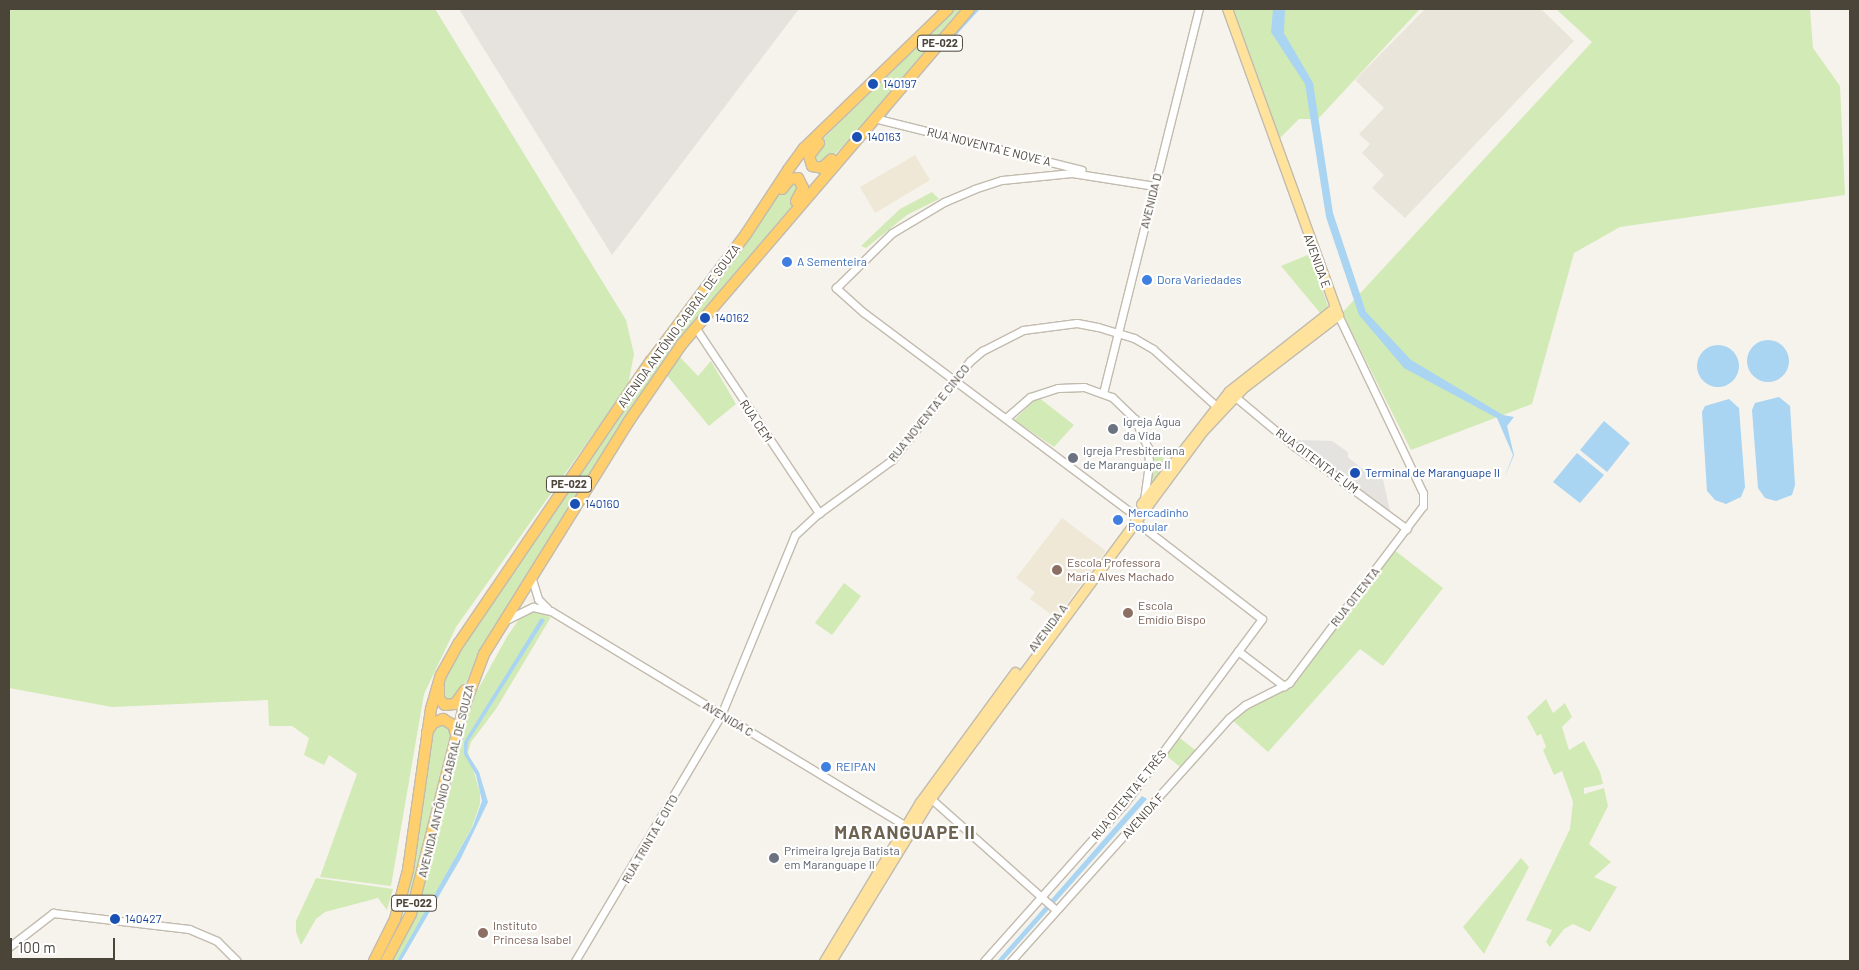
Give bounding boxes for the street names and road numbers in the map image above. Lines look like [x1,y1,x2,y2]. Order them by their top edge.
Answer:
road number: PE-022 [916,34,964,52]
street label: RUA NOVENTA E NOVE A [925,125,1053,169]
street label: AVENIDA D [1137,172,1165,230]
street label: AVENIDA E [1301,232,1333,290]
street label: AVENIDA ANTÔNIO CABRAL DE SOUZA [615,241,743,411]
street label: RUA NOVENTA E CINCO [885,361,973,465]
street label: RUA CEM [737,397,775,445]
street label: RUA OITENTA E UM [1273,425,1361,497]
road number: PE-022 [545,476,593,492]
street label: RUA OITENTA [1327,565,1383,629]
street label: AVENIDA A [1025,601,1071,655]
street label: AVENIDA ANTÔNIO CABRAL DE SOUZA [415,683,477,879]
street label: AVENIDA C [700,698,756,740]
street label: RUA OITENTA E TRÊS [1088,747,1170,843]
street label: AVENIDA F [1119,790,1167,842]
street label: RUA TRINTA E OITO [619,792,681,886]
road number: PE-022 [390,894,438,911]

